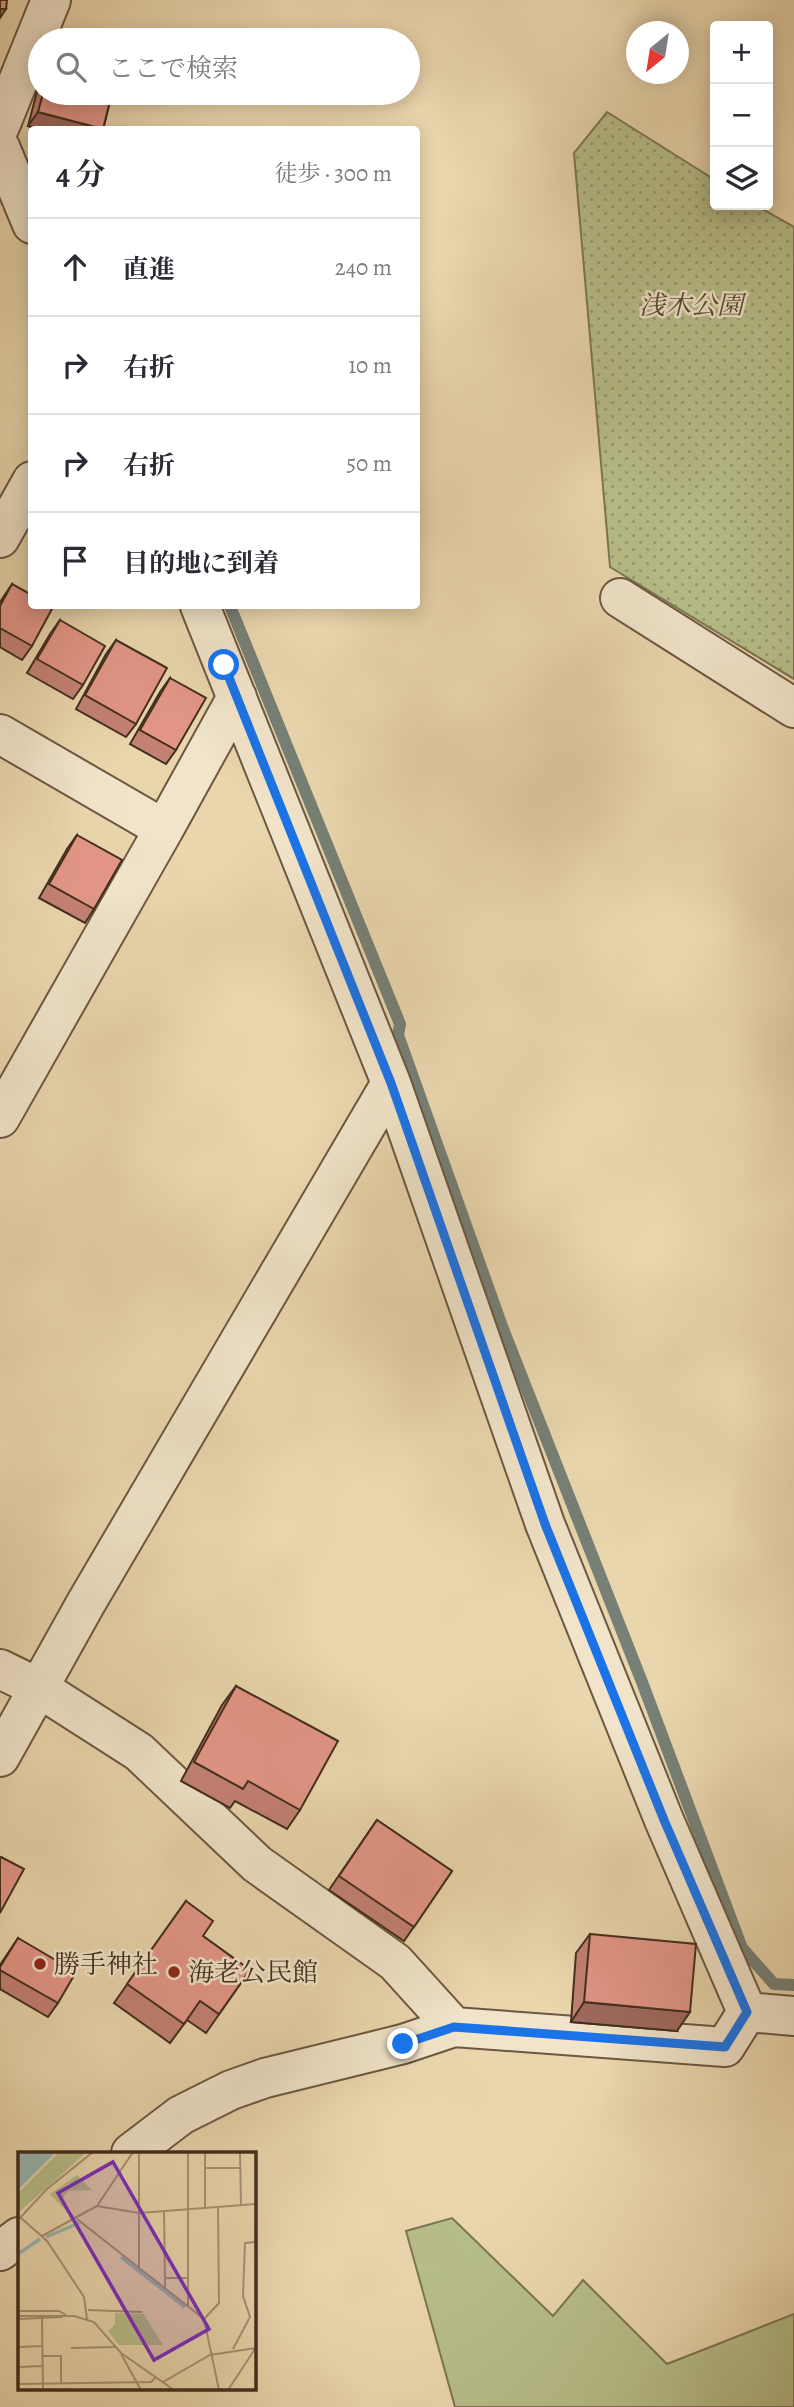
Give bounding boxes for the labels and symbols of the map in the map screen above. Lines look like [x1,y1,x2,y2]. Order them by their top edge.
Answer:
north arrow [626,21,689,84]
park label: 浅木公園 [639,288,747,323]
route start [208,649,239,680]
place label: 勝手神社 [54,1947,158,1982]
place label: 海老公民館 [188,1955,318,1990]
marker: 勝手神社 [32,1956,48,1972]
marker: 海老公民館 [166,1964,182,1980]
route end [387,2028,418,2059]
inset map [18,2152,256,2390]

